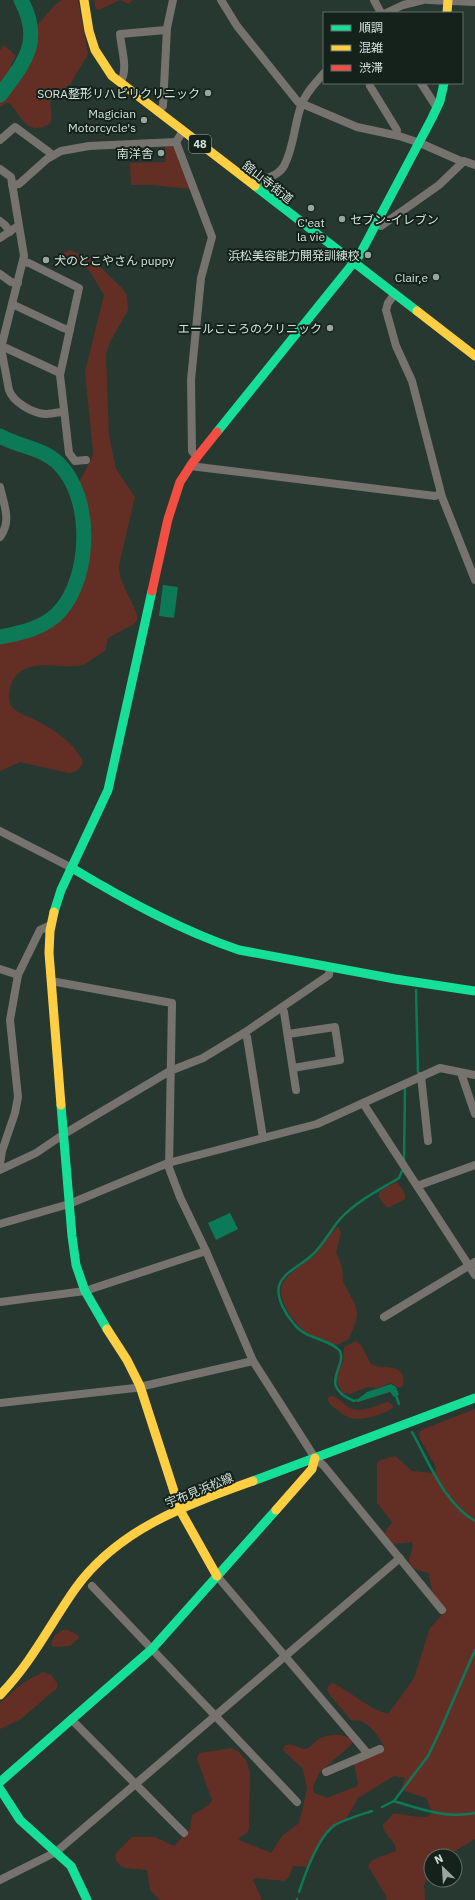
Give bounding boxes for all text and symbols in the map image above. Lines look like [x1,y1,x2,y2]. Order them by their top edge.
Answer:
legend [323,12,463,84]
text: 順調 [359,20,383,35]
text: 混雑 [359,40,383,55]
text: 渋滞 [359,60,383,75]
place label: SORA整形リハビリクリニック [37,86,200,101]
marker: SORA整形リハビリクリニック [203,88,213,98]
place label: Magician Motorcycle's [68,106,136,135]
marker: Magician Motorcycle's [139,115,149,125]
road number: 48 [189,135,211,153]
place label: 南洋舎 [117,146,153,161]
marker: 南洋舎 [156,148,166,158]
street label: 舘山寺街道 [240,158,296,206]
marker: C'eat la vie [306,203,316,213]
place label: セブン-イレブン [350,212,439,227]
marker: セブン-イレブン [337,214,347,224]
place label: C'eat la vie [297,215,325,244]
place label: 浜松美容能力開発訓練校 [228,248,360,263]
marker: 浜松美容能力開発訓練校 [363,250,373,260]
place label: 犬のとこやさん puppy [54,253,174,268]
marker: 犬のとこやさん puppy [41,255,51,265]
place label: Clair,e [395,270,428,285]
marker: Clair,e [431,272,441,282]
place label: エールこころのクリニック [178,321,322,336]
marker: エールこころのクリニック [325,323,335,333]
street label: 宇布見浜松線 [163,1470,235,1510]
north arrow [423,1848,463,1888]
text: N [432,1851,445,1867]

